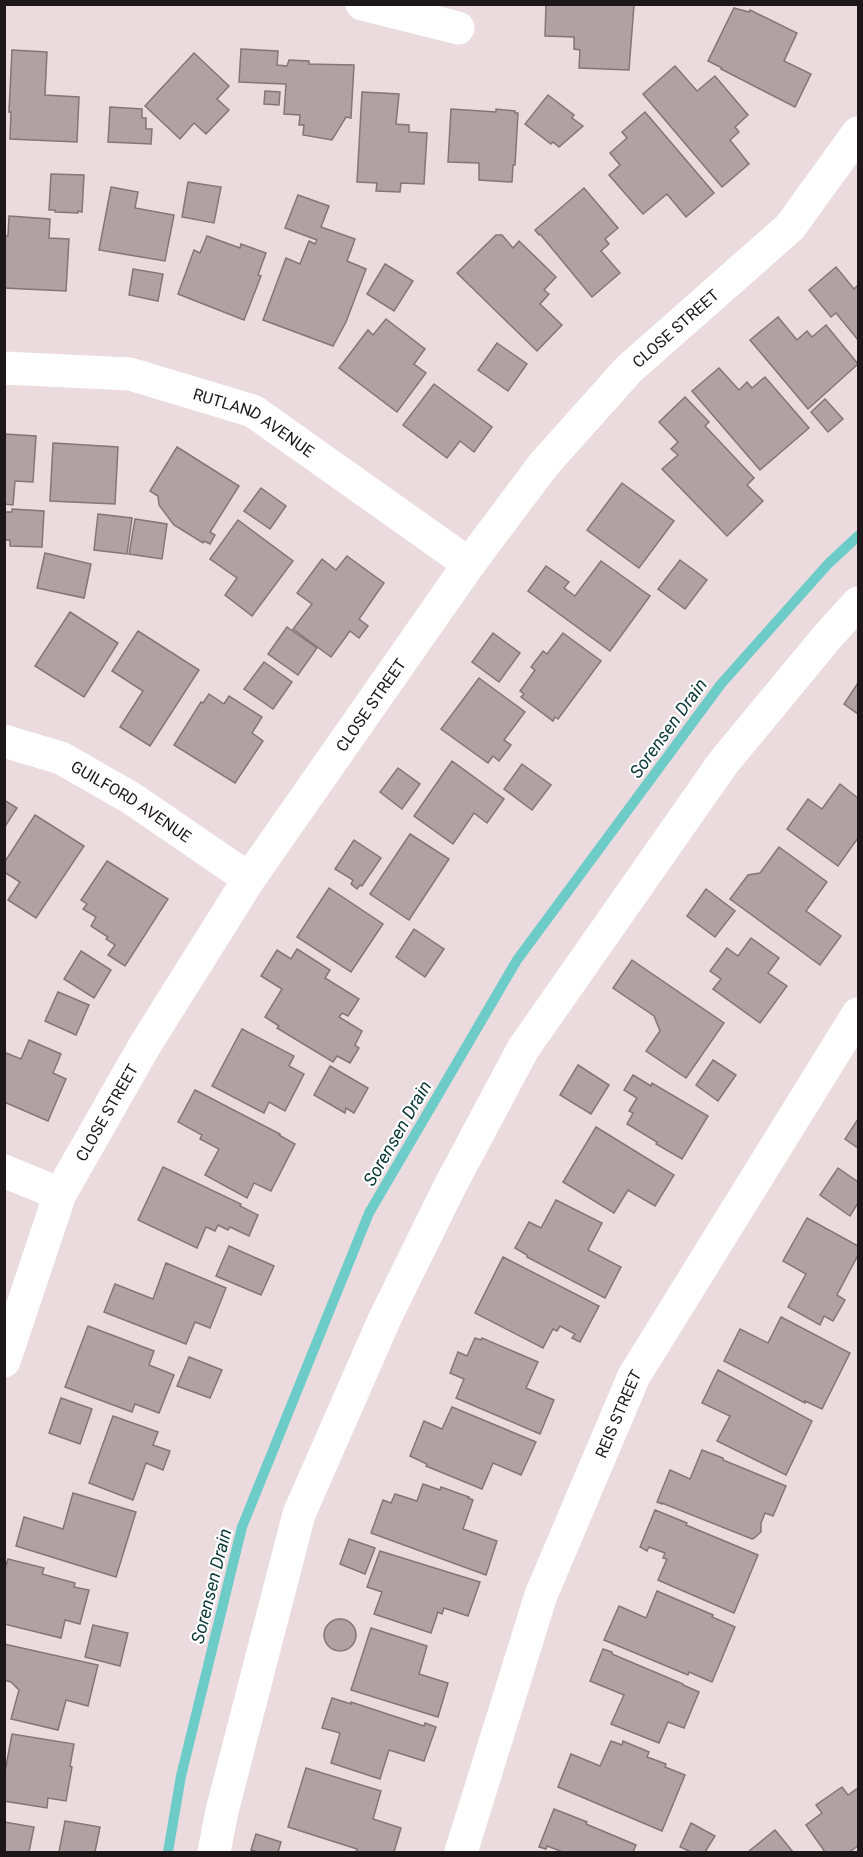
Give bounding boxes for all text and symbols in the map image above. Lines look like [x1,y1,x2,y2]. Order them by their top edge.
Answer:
street label: CLOSE STREET [628,285,723,371]
street label: RUTLAND AVENUE [191,384,318,461]
street label: CLOSE STREET [332,654,410,755]
water label: Sorensen Drain [625,674,711,782]
street label: GUILFORD AVENUE [68,756,195,846]
street label: CLOSE STREET [71,1060,142,1164]
water label: Sorensen Drain [358,1077,436,1189]
street label: REIS STREET [591,1366,645,1461]
water label: Sorensen Drain [187,1526,235,1646]

